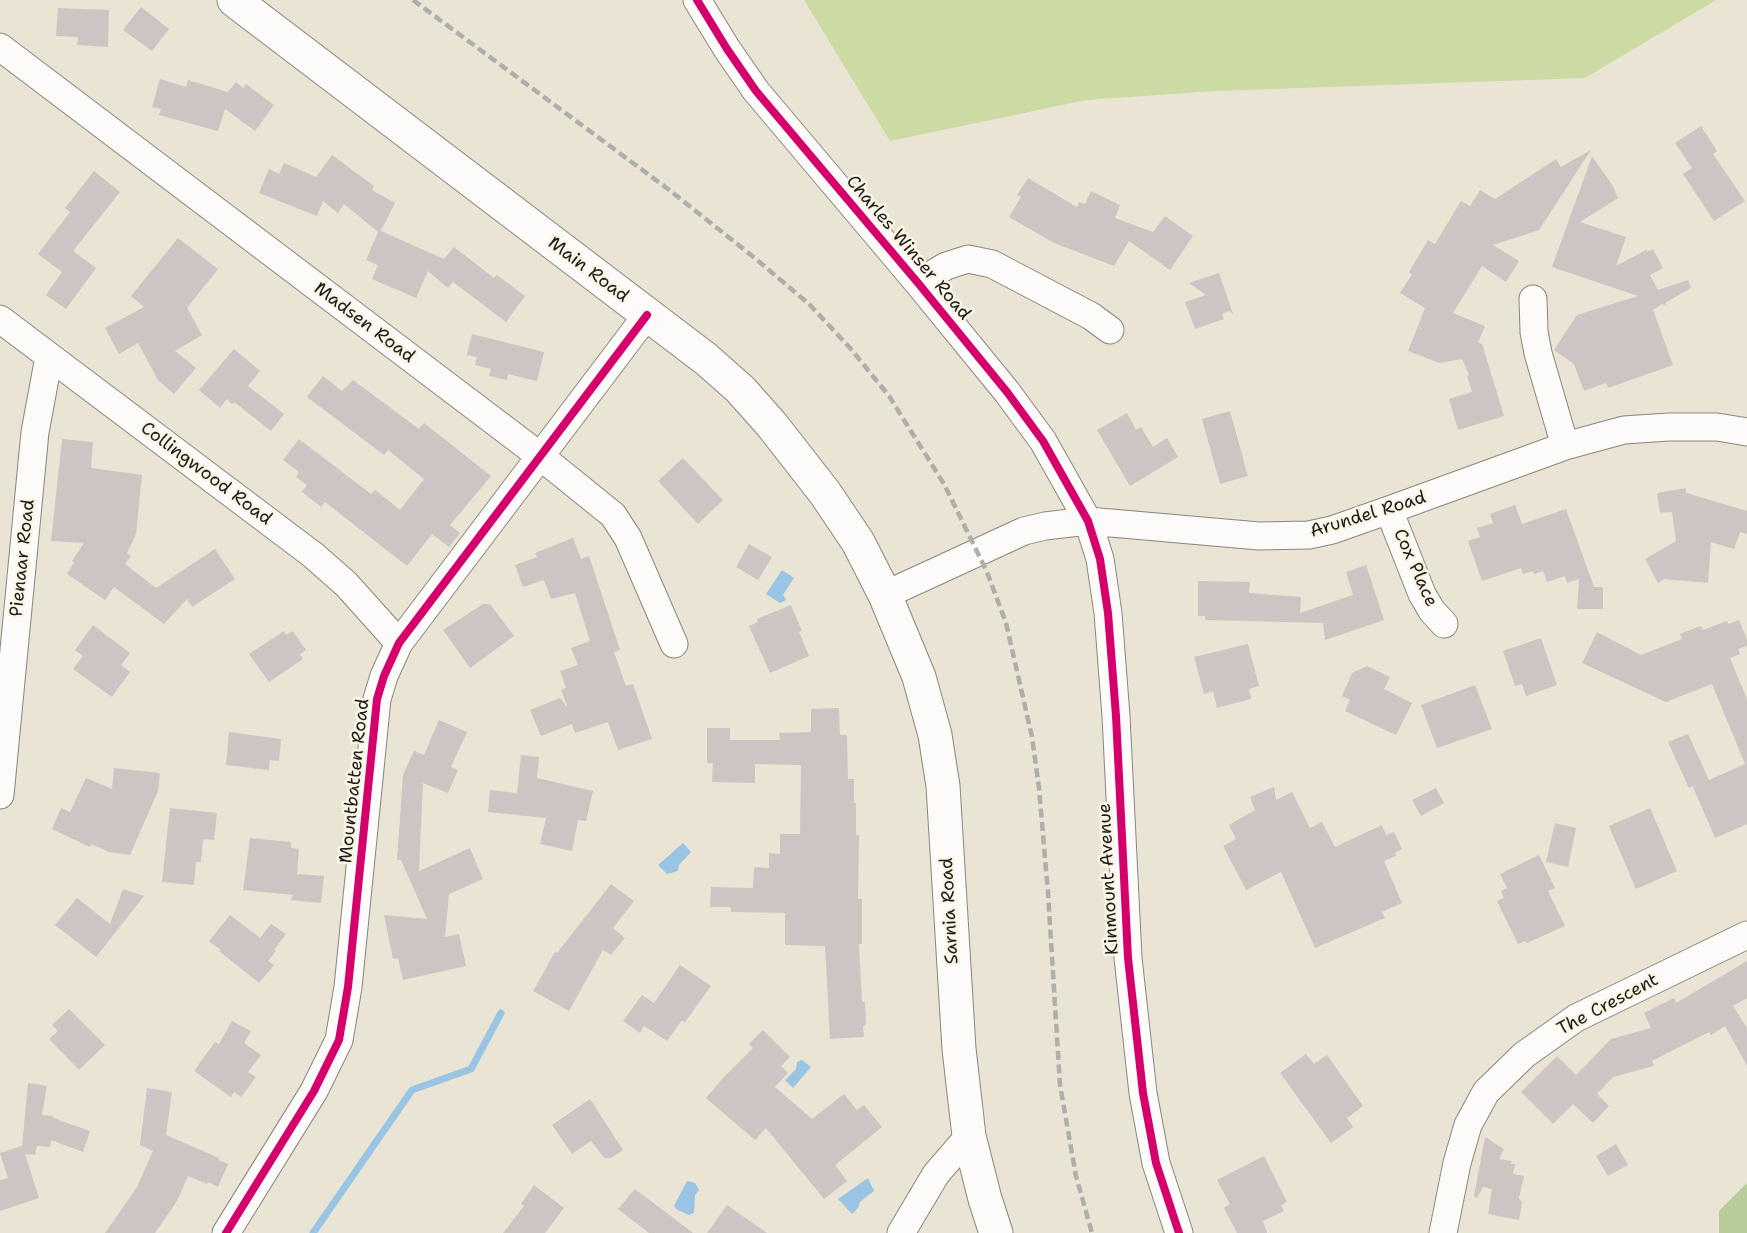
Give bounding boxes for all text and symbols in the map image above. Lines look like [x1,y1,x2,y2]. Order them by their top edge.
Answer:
street label: Charles Winser Road [841,171,975,325]
street label: Main Road [543,233,633,307]
street label: Madsen Road [309,278,419,368]
street label: Collingwood Road [136,418,276,530]
street label: Arundel Road [1307,487,1429,543]
street label: Pienaar Road [6,498,40,618]
street label: Cox Place [1388,526,1442,610]
street label: Mountbatten Road [336,698,374,864]
street label: Kinmount Avenue [1094,802,1124,956]
street label: Sarnia Road [936,857,964,965]
street label: The Crescent [1554,969,1662,1041]

